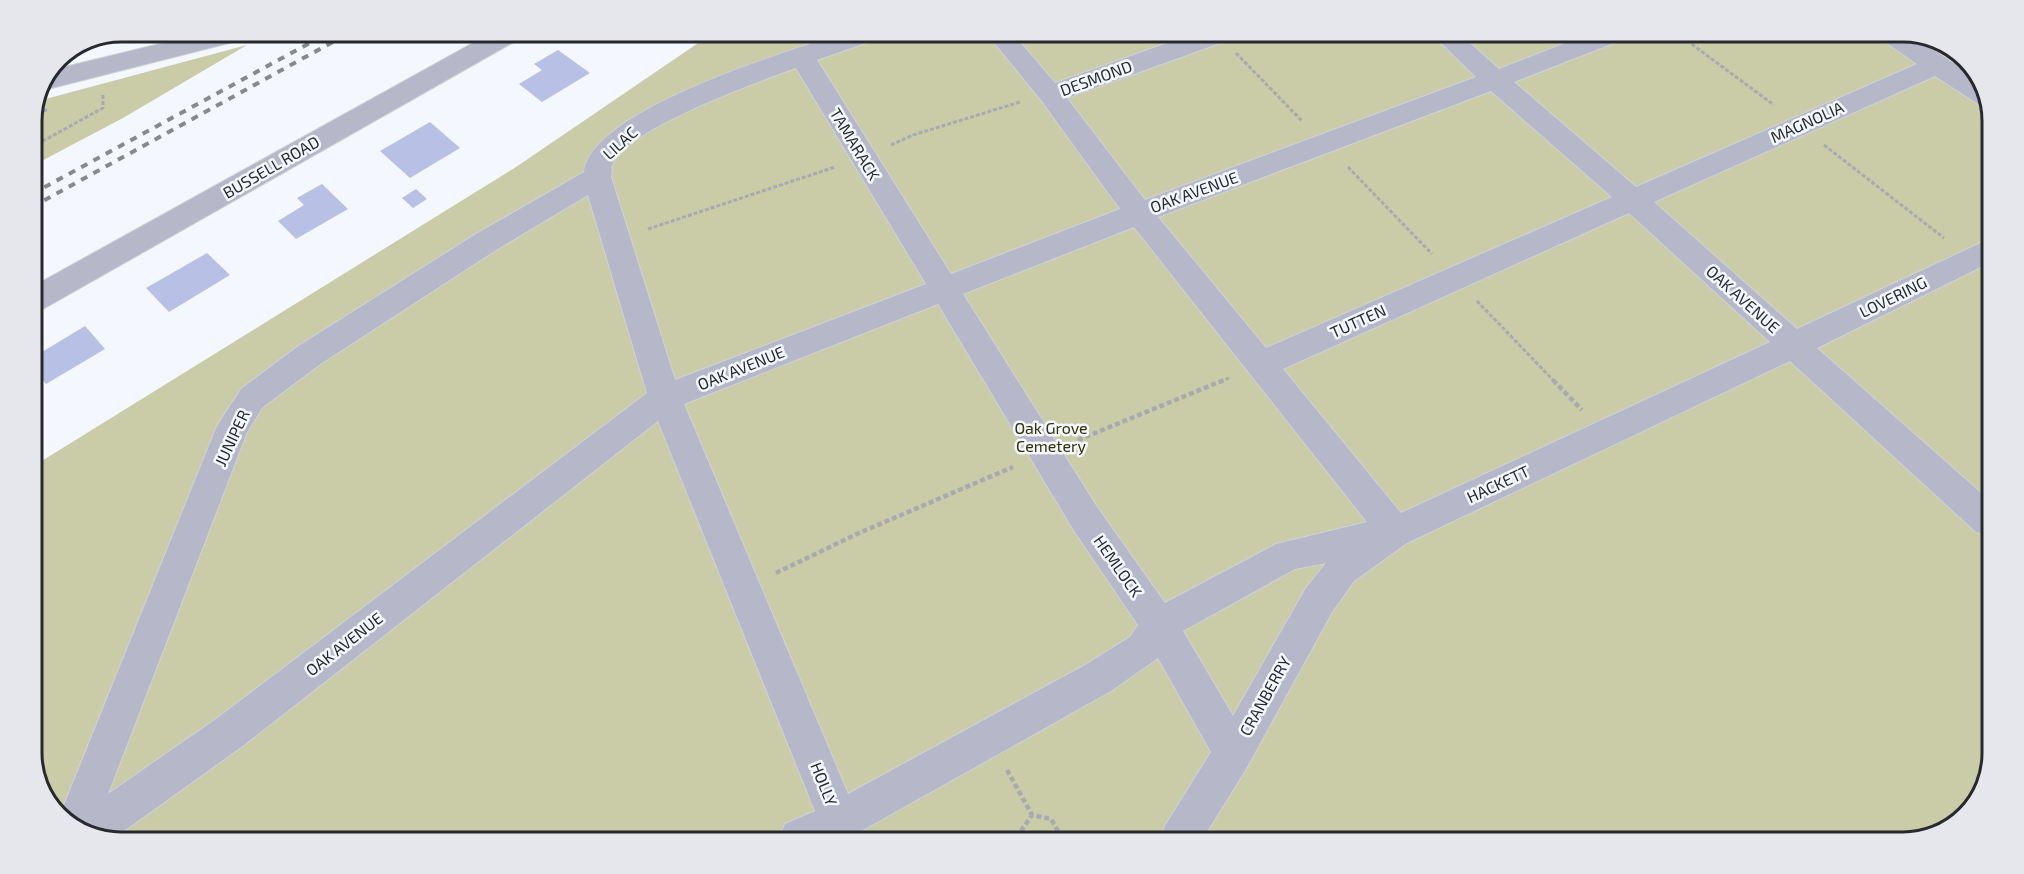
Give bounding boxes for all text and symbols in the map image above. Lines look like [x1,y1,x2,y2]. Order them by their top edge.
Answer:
street label: DESMOND [1057,56,1134,99]
street label: MAGNOLIA [1767,97,1846,146]
street label: TAMARACK [827,104,885,184]
street label: LILAC [599,122,641,163]
street label: BUSSELL ROAD [219,131,322,202]
street label: OAK AVENUE [1147,167,1240,216]
street label: OAK AVENUE [1703,261,1784,337]
street label: LOVERING [1856,272,1930,321]
street label: TUTTEN [1327,300,1389,341]
street label: OAK AVENUE [695,341,787,394]
street label: JUNIPER [210,407,253,469]
park label: Oak Grove Cemetery [1014,418,1088,455]
street label: HACKETT [1464,461,1532,506]
street label: HEMLOCK [1090,531,1147,601]
street label: OAK AVENUE [302,608,386,679]
street label: CRANBERRY [1235,653,1294,739]
street label: HOLLY [807,759,842,808]

